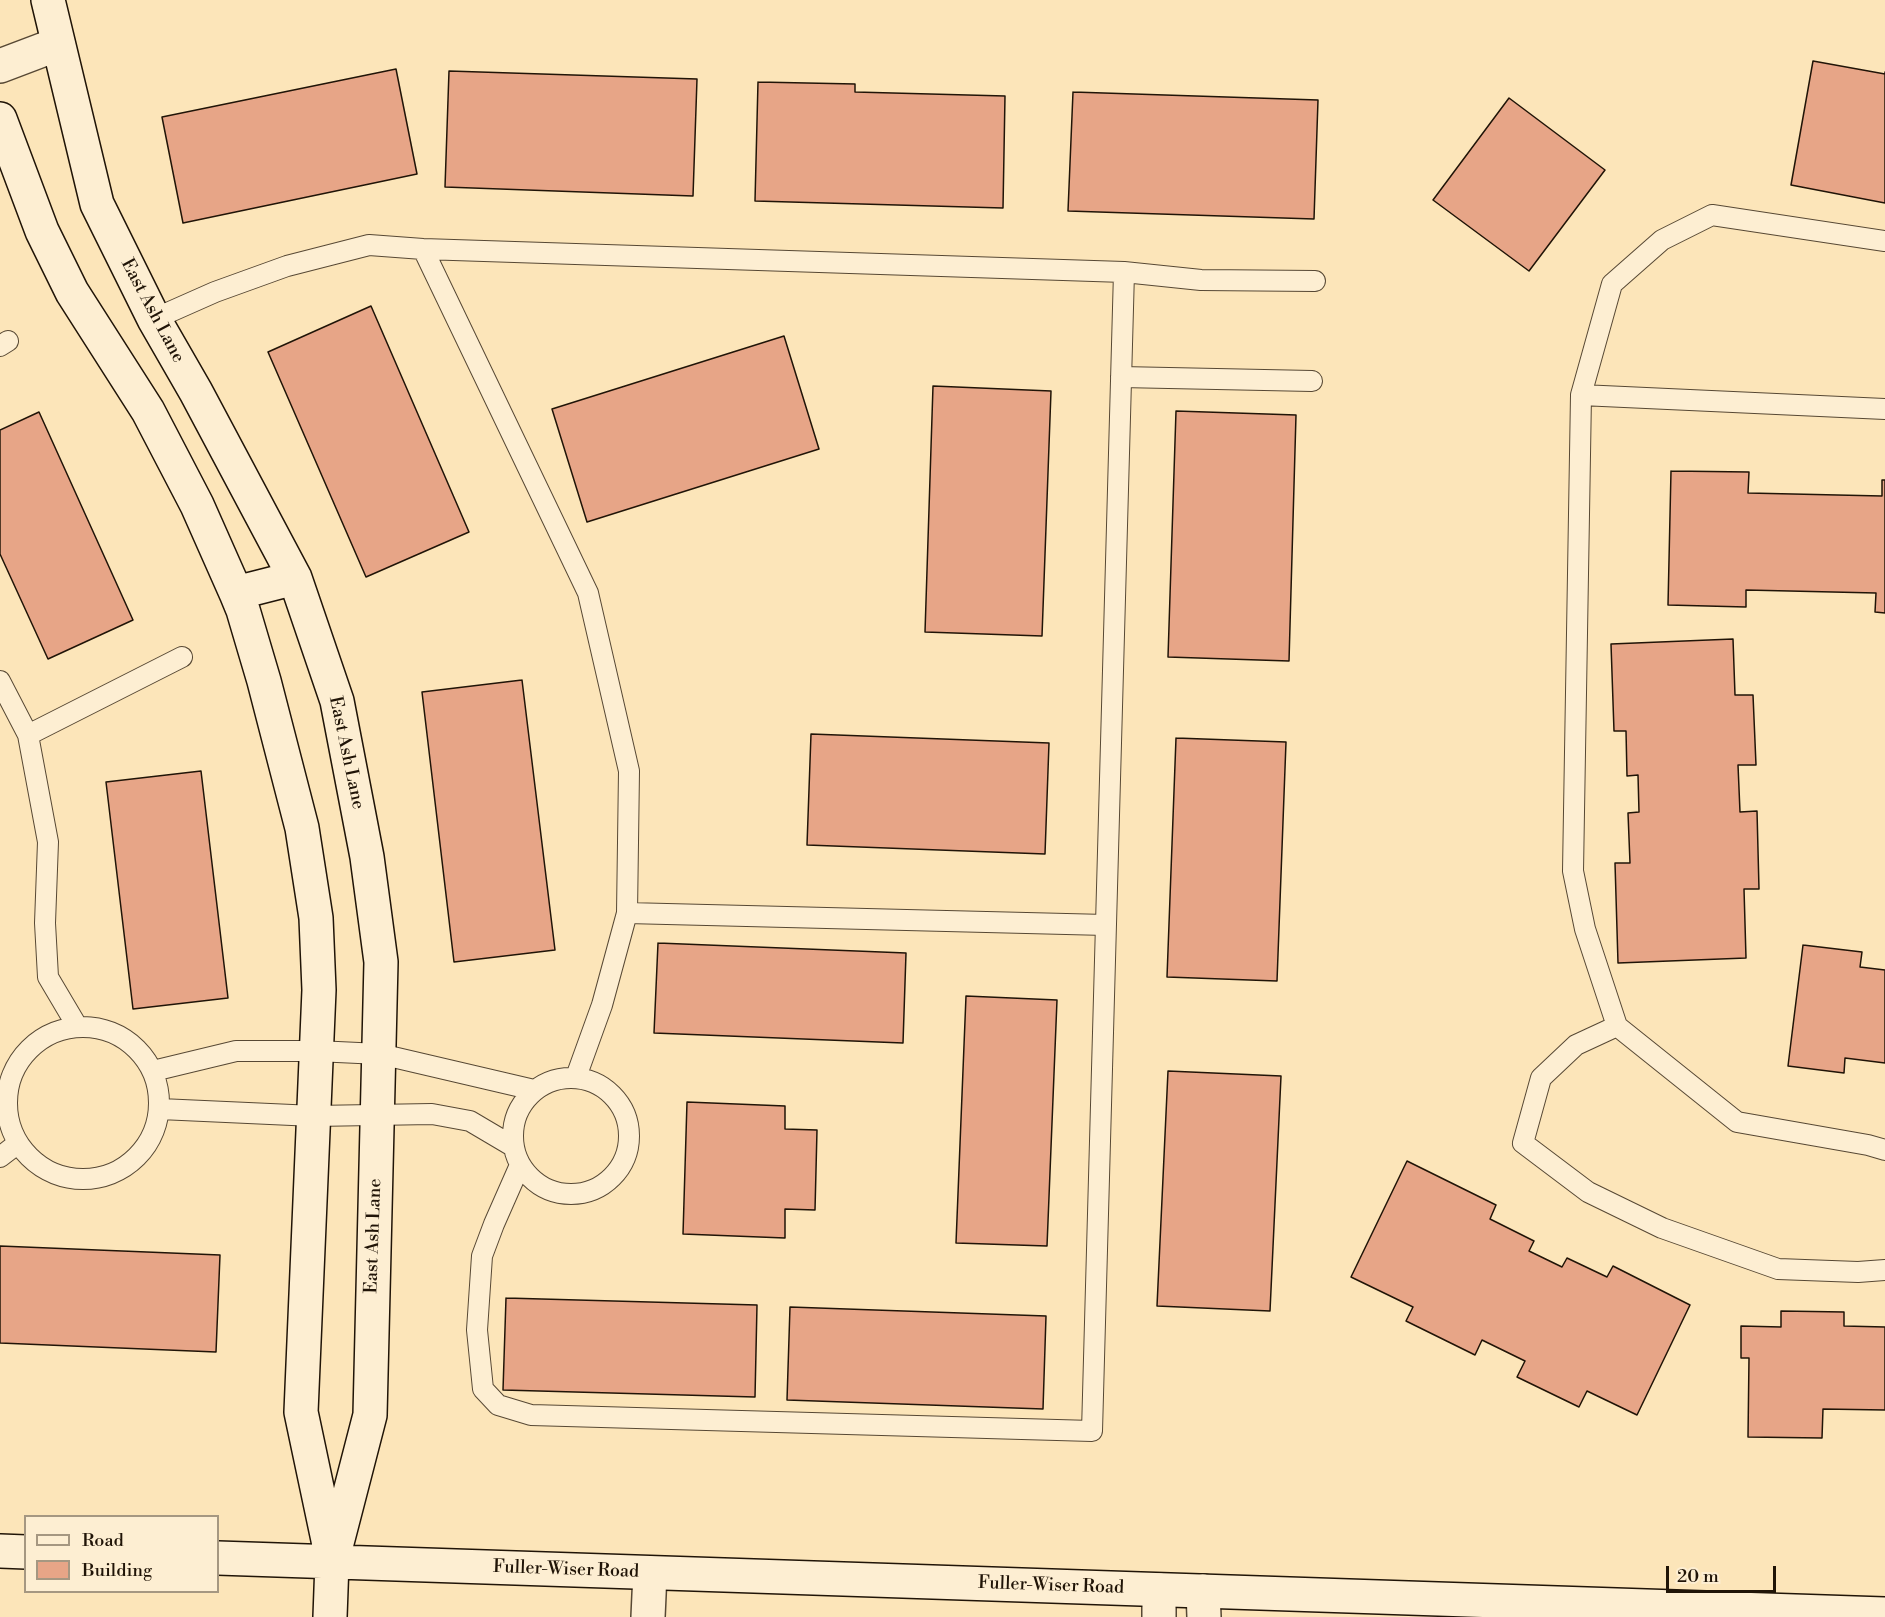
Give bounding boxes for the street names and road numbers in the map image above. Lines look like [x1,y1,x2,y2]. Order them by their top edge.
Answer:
street label: East Ash Lane [115,255,189,367]
street label: East Ash Lane [323,694,369,812]
street label: East Ash Lane [361,1178,387,1294]
street label: Fuller-Wiser Road [492,1557,640,1583]
street label: Fuller-Wiser Road [977,1573,1125,1599]

